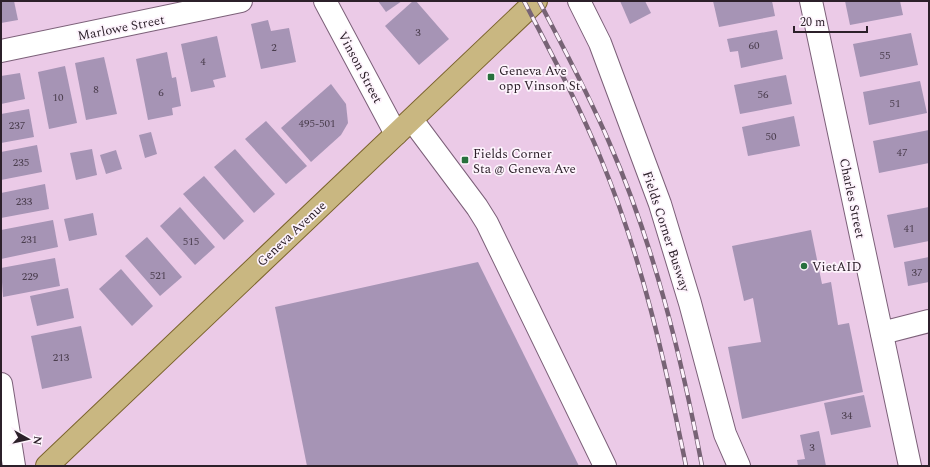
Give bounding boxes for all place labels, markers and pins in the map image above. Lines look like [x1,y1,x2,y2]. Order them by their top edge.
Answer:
place label: Geneva Ave opp Vinson St [499,61,581,96]
marker: Geneva Ave opp Vinson St [486,72,496,82]
place label: Fields Corner Sta @ Geneva Ave [473,144,576,179]
marker: Fields Corner Sta @ Geneva Ave [460,155,470,165]
place label: VietAID [812,257,861,277]
marker: VietAID [799,261,809,271]

